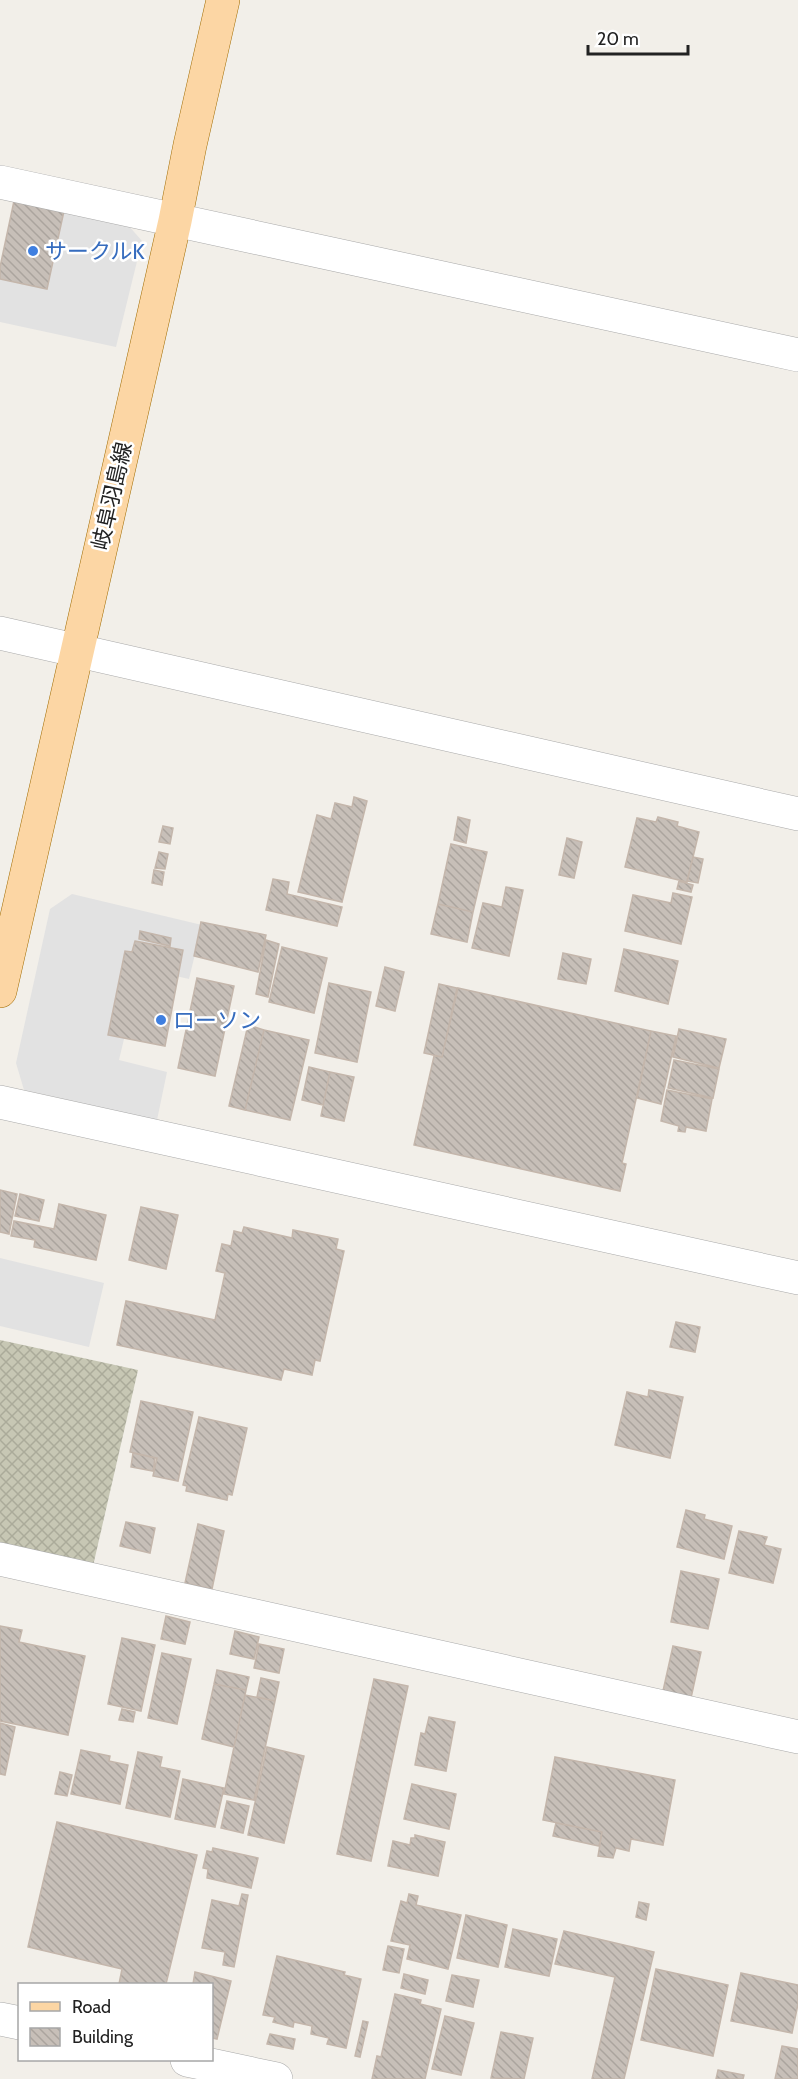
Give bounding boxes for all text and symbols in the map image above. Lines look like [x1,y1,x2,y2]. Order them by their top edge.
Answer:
scale bar [588,18,688,56]
text: 20 m [597,28,639,50]
place label: サークルK [45,238,145,265]
marker: サークルK [26,244,40,258]
street label: 岐阜羽島線 [86,439,138,553]
place label: ローソン [173,1007,261,1034]
marker: ローソン [154,1013,168,1027]
legend [18,1983,213,2061]
text: Road [72,1996,111,2018]
text: Building [72,2026,134,2048]

